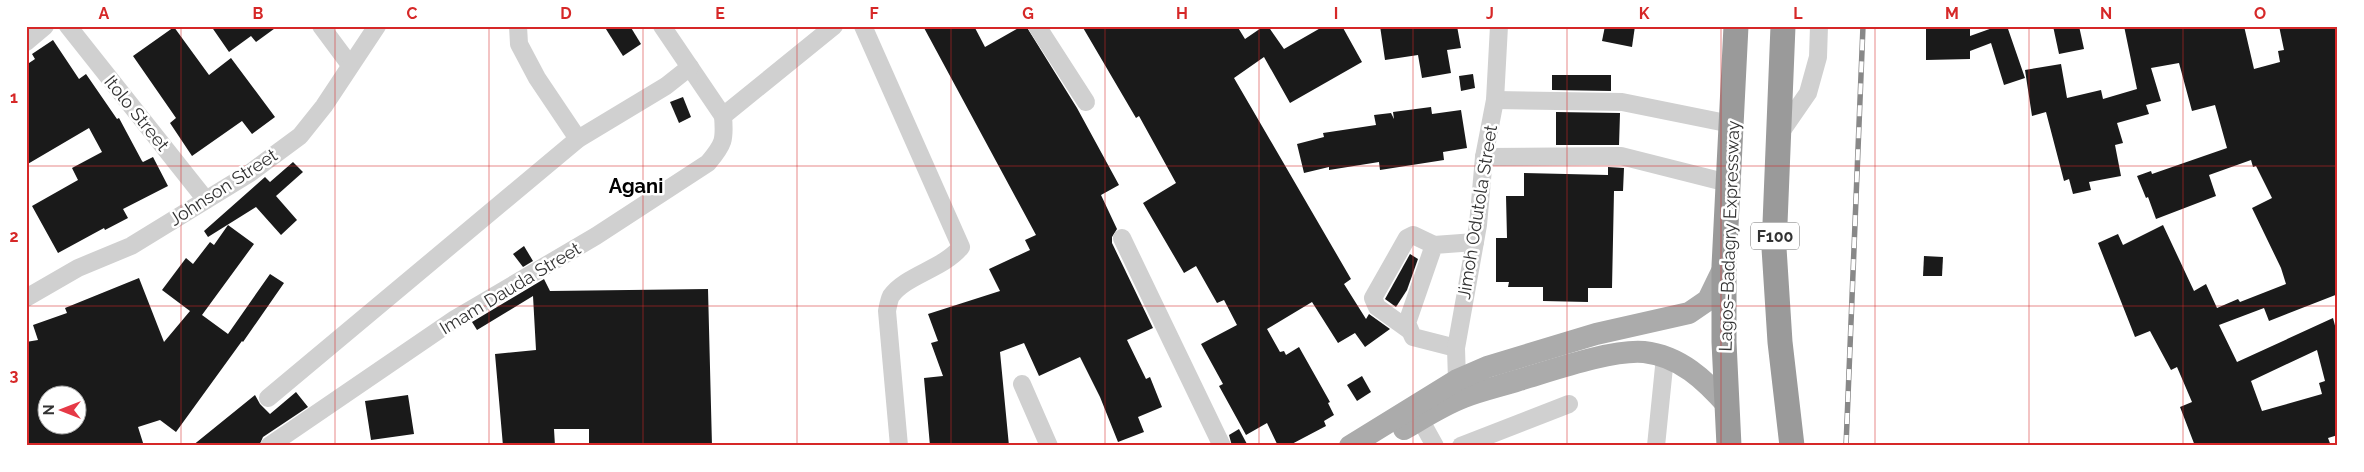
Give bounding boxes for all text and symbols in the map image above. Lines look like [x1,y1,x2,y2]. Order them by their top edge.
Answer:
text: A [99,4,110,23]
text: B [253,4,264,23]
text: C [407,4,418,23]
text: D [560,4,572,23]
text: E [715,4,725,23]
text: F [869,4,879,23]
text: G [1022,4,1034,23]
text: H [1176,4,1188,23]
text: I [1334,4,1338,23]
text: J [1486,4,1494,23]
text: K [1639,4,1650,23]
text: L [1793,4,1803,23]
text: M [1945,4,1959,23]
text: N [2100,4,2112,23]
text: O [2254,4,2266,23]
street label: Itolo Street [100,71,174,155]
text: 1 [10,88,18,107]
street label: Lagos-Badagry Expressway [1714,120,1744,352]
street label: Jimoh Odutola Street [1453,123,1501,301]
street label: Johnson Street [165,144,281,230]
district label: Agani [609,174,663,198]
road number: F100 [1751,222,1799,250]
text: 2 [9,227,19,246]
street label: Imam Dauda Street [436,238,584,338]
text: 3 [10,366,19,385]
north arrow [38,384,88,434]
text: N [41,405,57,415]

